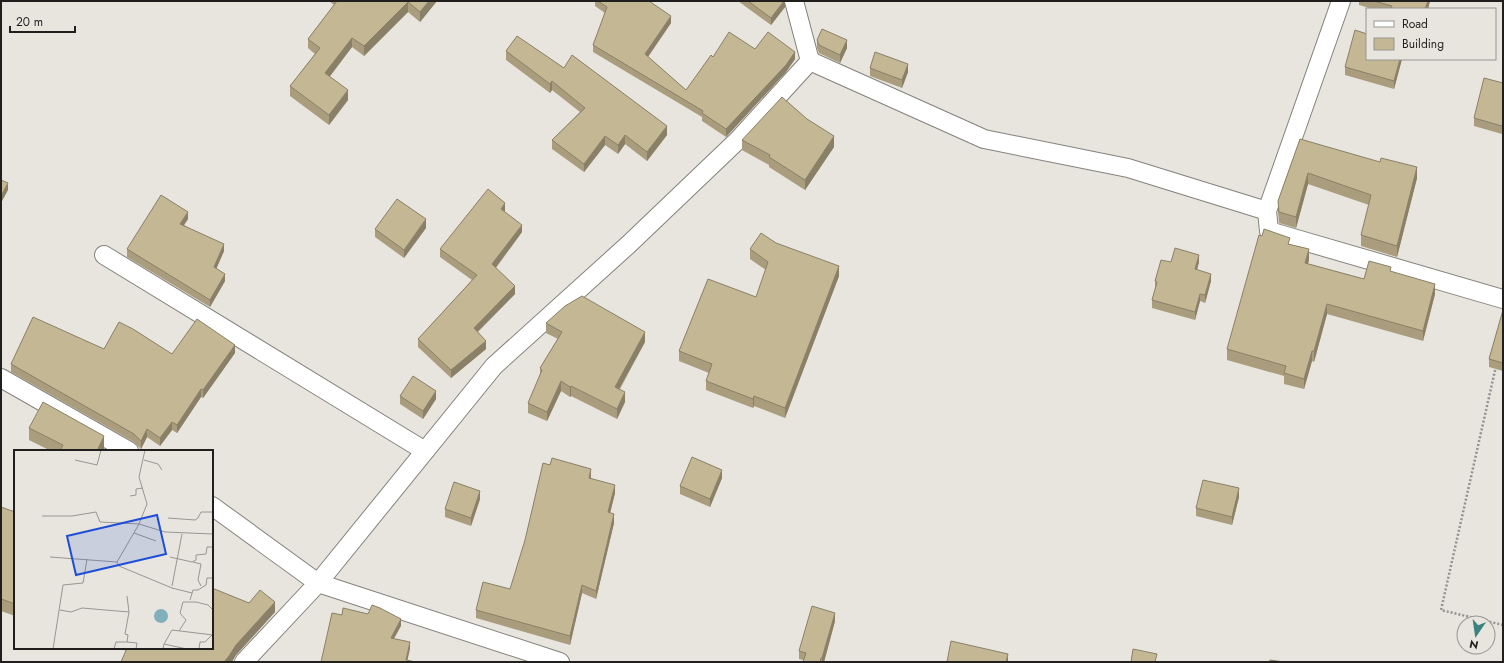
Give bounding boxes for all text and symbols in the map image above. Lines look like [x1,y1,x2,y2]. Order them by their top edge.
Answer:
scale bar [10,8,75,34]
legend [1366,8,1496,60]
text: 20 m [16,13,43,31]
text: Road [1402,15,1428,33]
text: Building [1402,35,1444,53]
inset map [14,450,213,649]
north arrow [1456,615,1496,655]
text: N [1468,636,1480,654]

